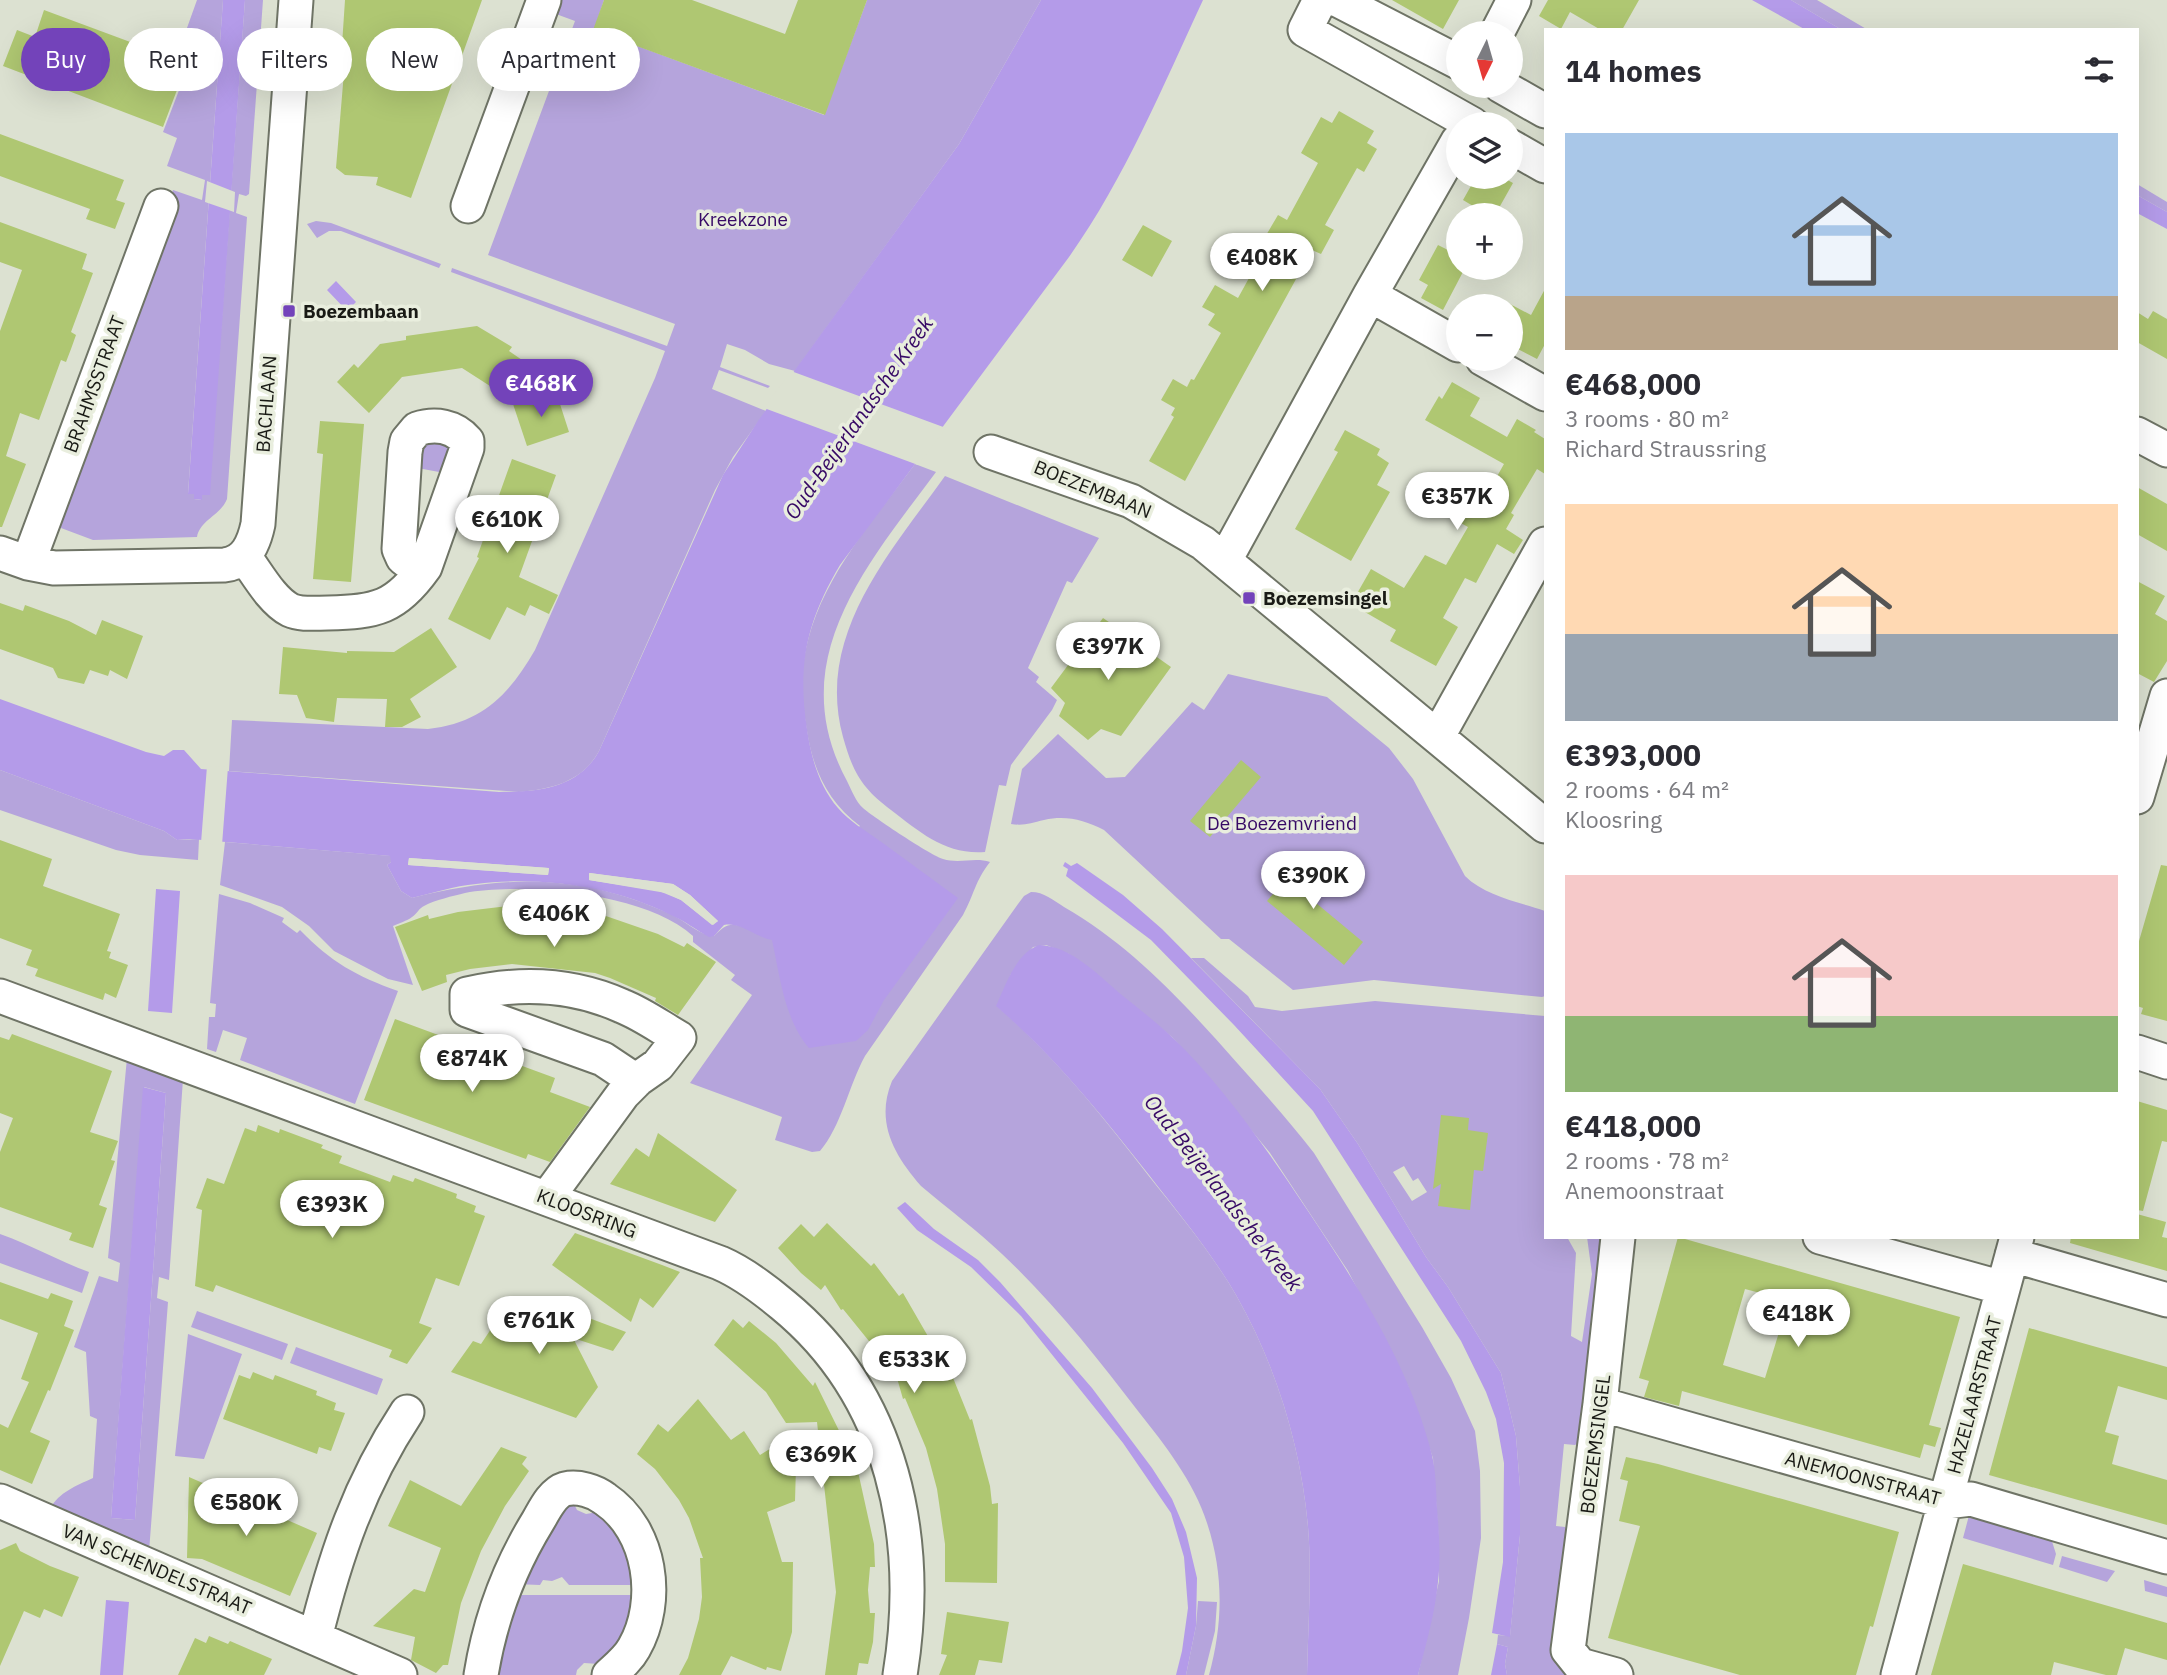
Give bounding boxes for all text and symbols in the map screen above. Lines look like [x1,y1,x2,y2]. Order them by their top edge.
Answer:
north arrow [1446,21,1522,98]
map controls [1446,21,1523,371]
chip: Buy [21,28,110,91]
chip: Rent [124,28,223,91]
chip: Filters [237,28,352,91]
chip: New [366,28,463,91]
chip: Apartment [477,28,640,91]
text: 14 homes [1565,51,1702,90]
icon: filters [2080,51,2118,89]
button: layers [1446,112,1523,189]
icon: home [1779,178,1905,304]
button: + [1446,203,1523,280]
park label: Kreekzone [698,207,788,231]
pin: €408K [1213,233,1311,293]
text: €408K [1226,241,1298,271]
button: − [1446,294,1523,371]
place label: Boezembaan [303,299,419,323]
marker: Boezembaan [281,303,297,319]
water label: Oud-Beijerlandsche Kreek [777,310,940,524]
street label: BRAHMSSTRAAT [58,312,130,456]
street label: BACHLAAN [251,355,281,453]
pin: €468K [492,360,590,419]
text: €468,000 [1565,364,1701,403]
text: €468K [505,367,577,397]
text: 3 rooms · 80 m² [1565,403,1729,433]
text: Richard Straussring [1565,433,1766,463]
street label: BOEZEMBAAN [1031,455,1155,523]
pin: €357K [1408,472,1506,532]
text: €357K [1421,480,1493,510]
pin: €610K [458,496,556,555]
text: €610K [471,503,543,533]
icon: home [1779,549,1905,675]
place label: Boezemsingel [1263,586,1388,610]
marker: Boezemsingel [1241,590,1257,606]
pin: €397K [1059,622,1157,682]
text: €397K [1072,630,1144,660]
text: €393,000 [1565,735,1701,774]
text: 2 rooms · 64 m² [1565,774,1729,804]
text: Kloosring [1565,804,1662,834]
park label: De Boezemvriend [1207,811,1357,835]
pin: €390K [1264,852,1362,911]
text: €390K [1277,859,1349,889]
pin: €406K [505,890,603,949]
text: €406K [518,897,590,927]
icon: home [1779,920,1905,1046]
pin: €874K [423,1034,521,1094]
text: €874K [436,1042,508,1072]
water label: Oud-Beijerlandsche Kreek [1138,1089,1310,1297]
text: €418,000 [1565,1106,1701,1145]
text: 2 rooms · 78 m² [1565,1145,1729,1175]
text: Anemoonstraat [1565,1175,1724,1205]
pin: €393K [283,1180,381,1240]
street label: KLOOSRING [534,1183,640,1243]
text: €393K [296,1188,368,1218]
pin: €418K [1749,1290,1847,1349]
pin: €761K [490,1296,588,1356]
text: €418K [1762,1297,1834,1327]
text: €761K [503,1304,575,1334]
street label: HAZELAARSTRAAT [1941,1313,2007,1477]
pin: €533K [865,1336,963,1395]
text: €533K [878,1343,950,1373]
street label: BOEZEMSINGEL [1575,1373,1615,1515]
pin: €369K [772,1430,870,1490]
text: €369K [785,1438,857,1468]
street label: ANEMOONSTRAAT [1782,1446,1944,1510]
pin: €580K [197,1478,295,1538]
text: €580K [210,1486,282,1516]
street label: VAN SCHENDELSTRAAT [59,1518,255,1620]

